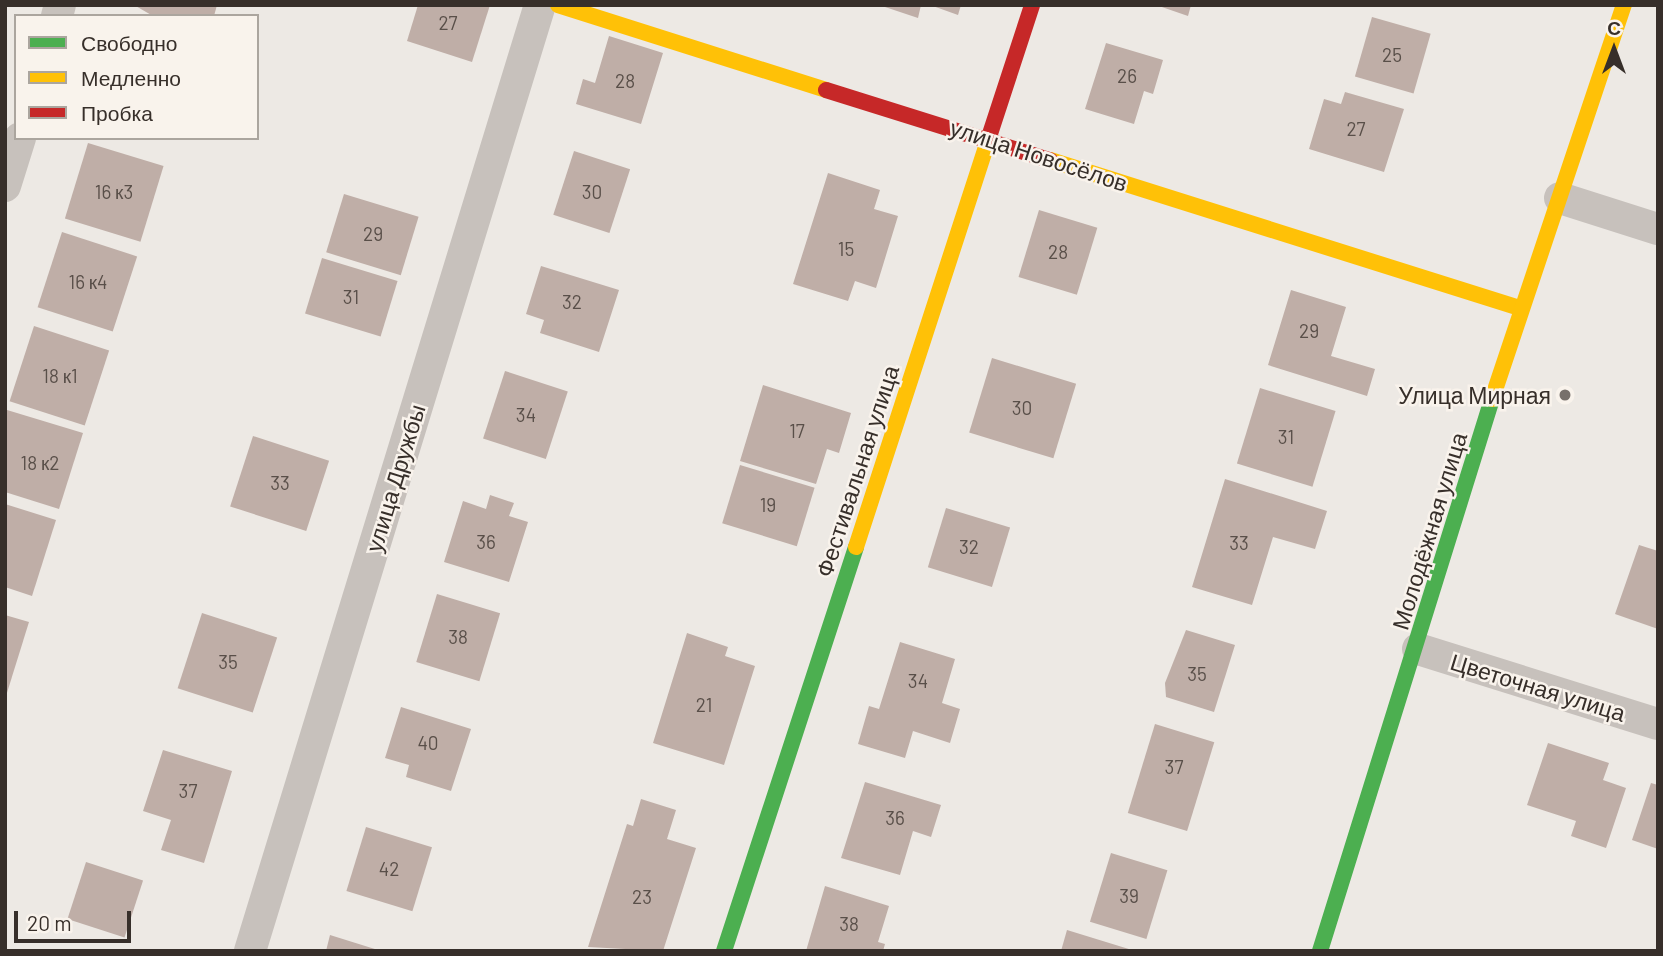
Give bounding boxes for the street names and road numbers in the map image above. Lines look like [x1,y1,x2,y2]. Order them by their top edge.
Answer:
street label: улица Новосёлов [947,113,1131,197]
street label: Фестивальная улица [810,362,904,580]
street label: улица Дружбы [359,401,431,555]
street label: Молодёжная улица [1386,429,1472,633]
street label: Цветочная улица [1447,647,1629,727]

